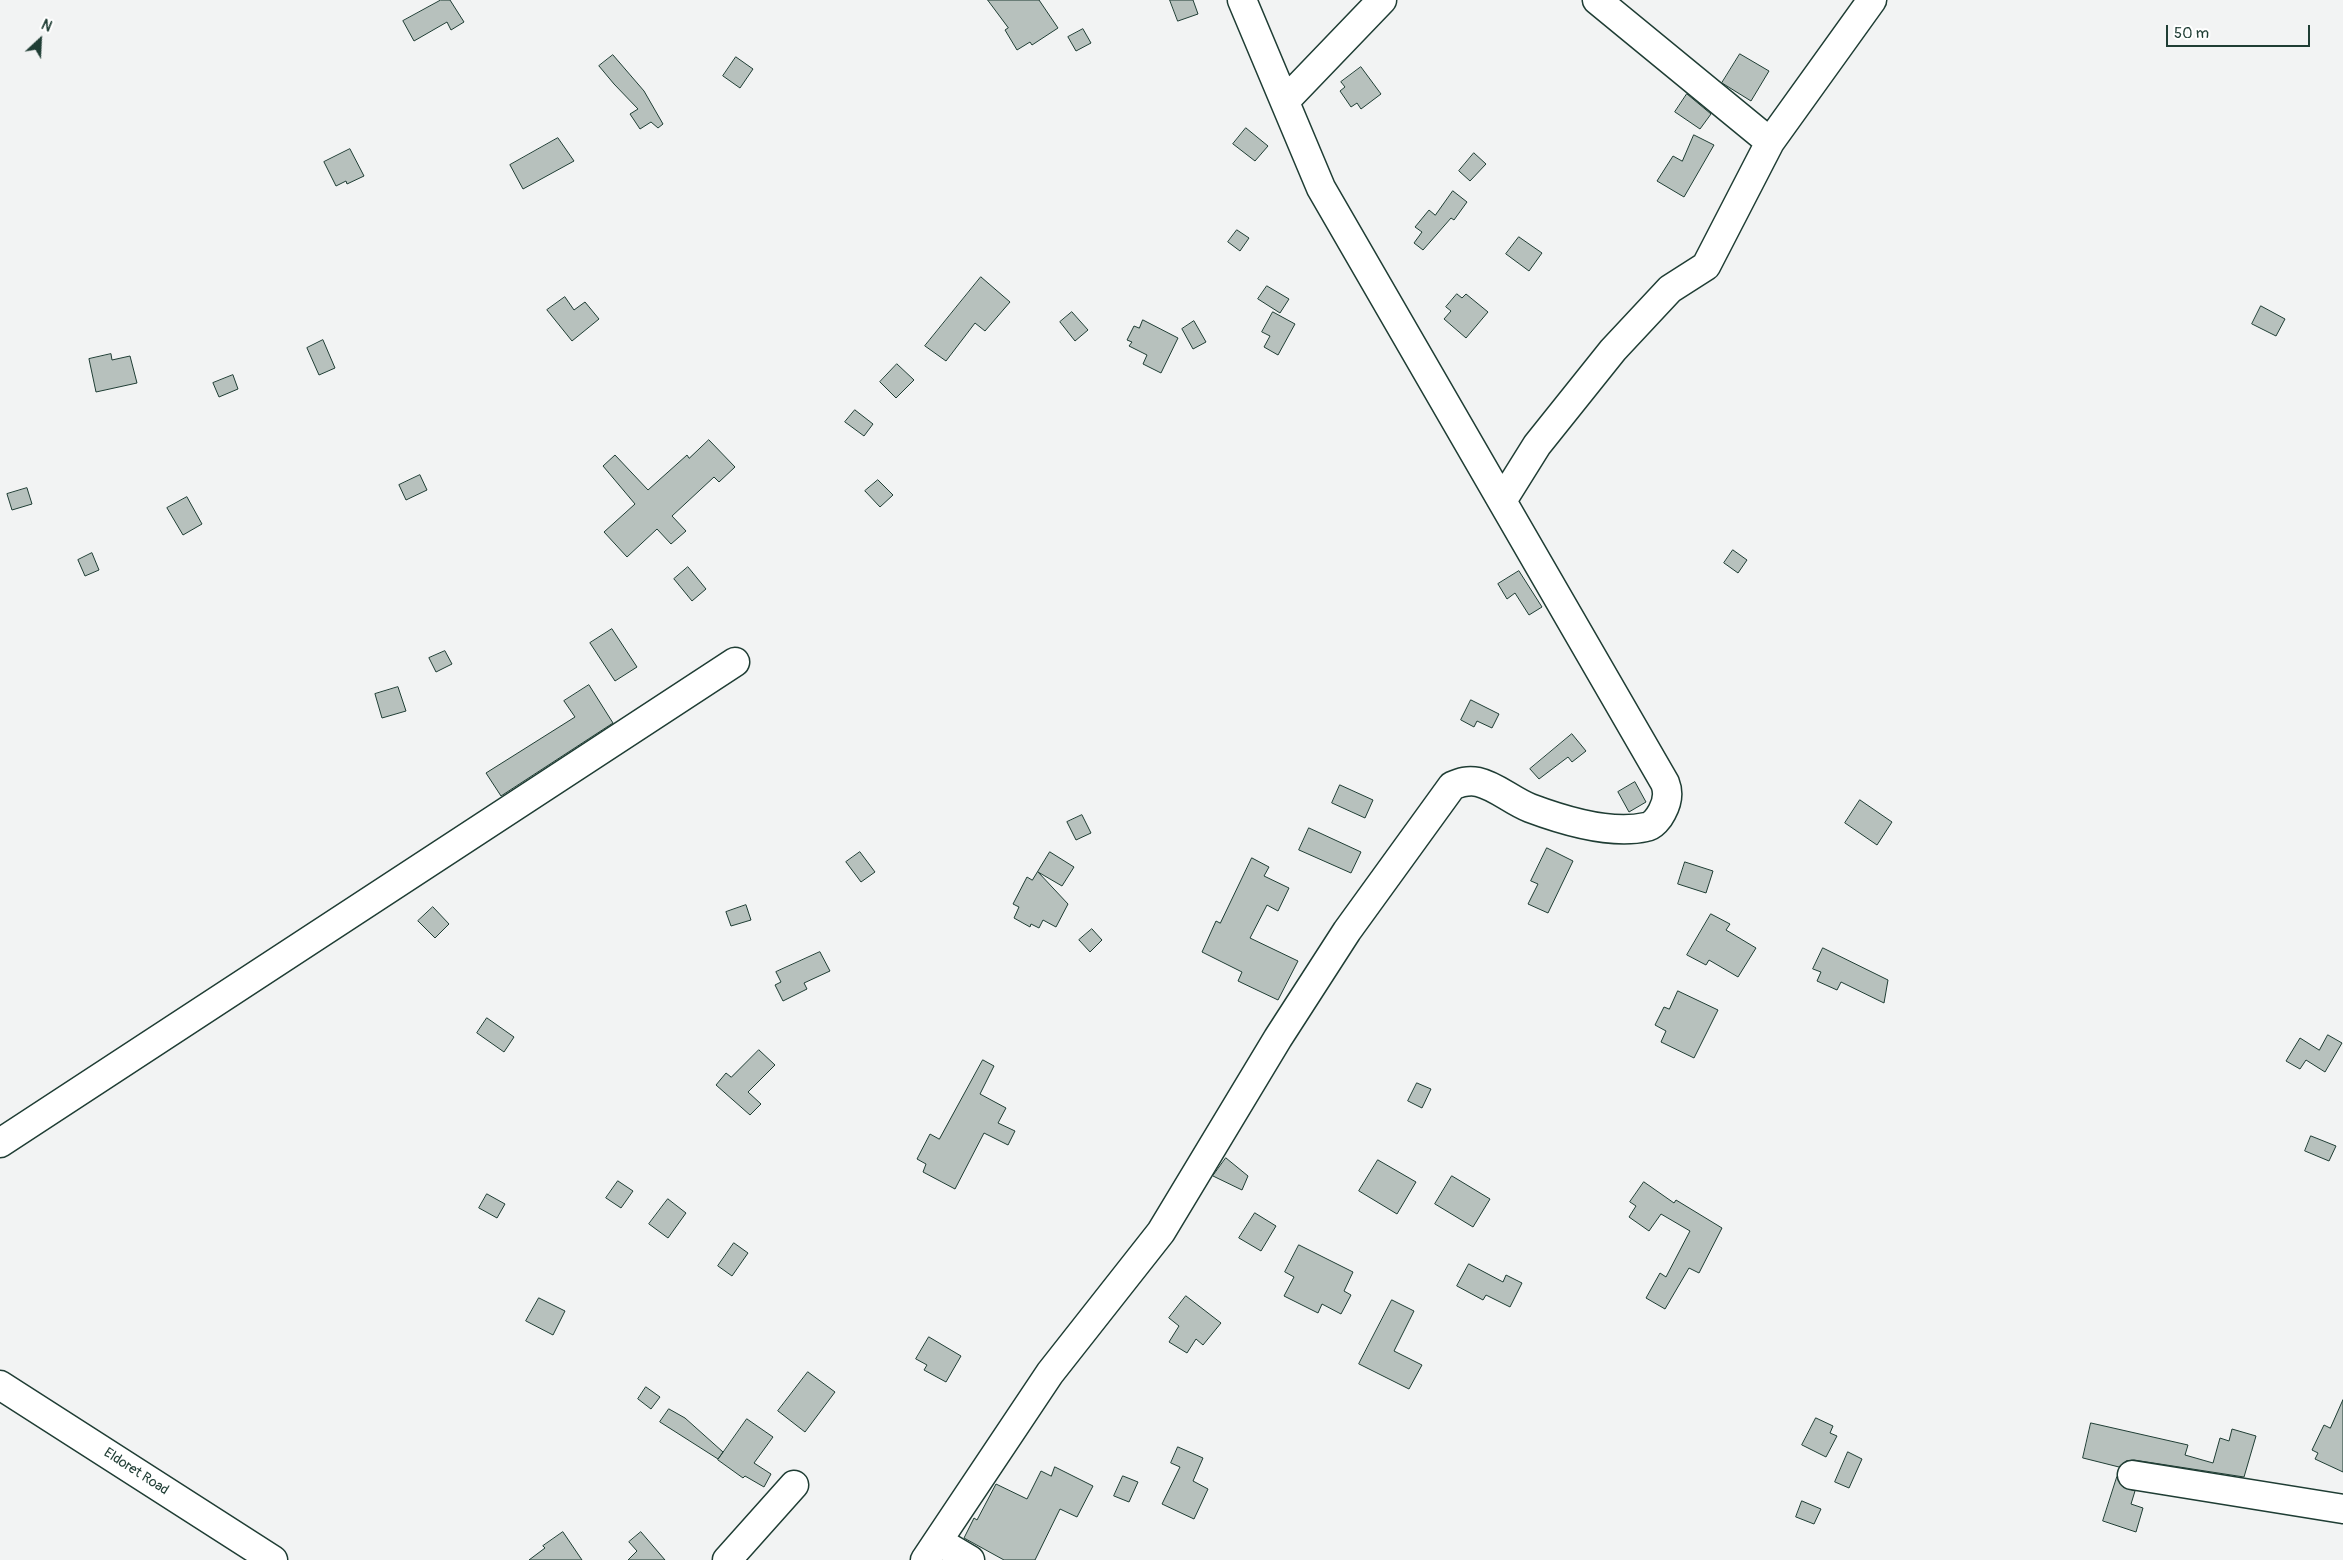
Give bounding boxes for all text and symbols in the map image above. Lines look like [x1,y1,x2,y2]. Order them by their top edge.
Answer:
north arrow [15,15,65,65]
scale bar [2168,15,2312,47]
text: N [39,16,54,36]
text: 50 m [2174,24,2209,43]
street label: Eldoret Road [100,1445,172,1499]

